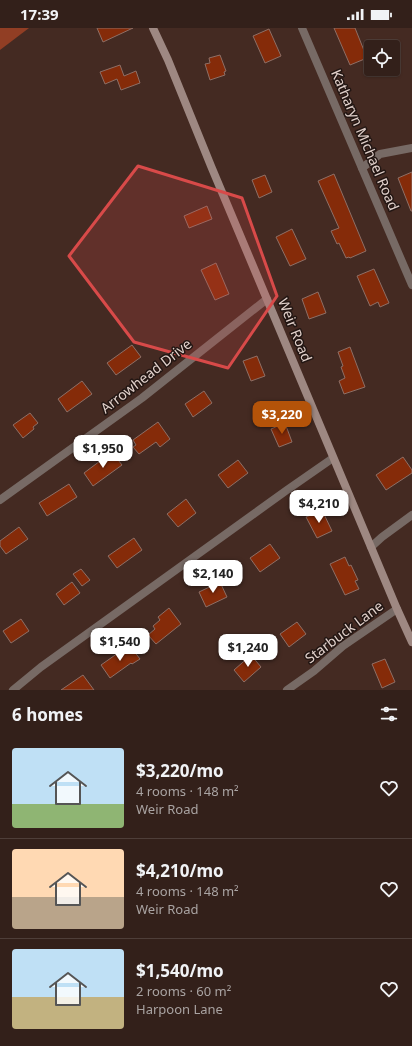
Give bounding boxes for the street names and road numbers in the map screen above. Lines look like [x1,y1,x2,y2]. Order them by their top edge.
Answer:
street label: Katharyn Michael Road [327,66,404,213]
street label: Weir Road [274,295,317,365]
street label: Arrowhead Drive [96,334,195,417]
street label: Starbuck Lane [301,596,387,667]

